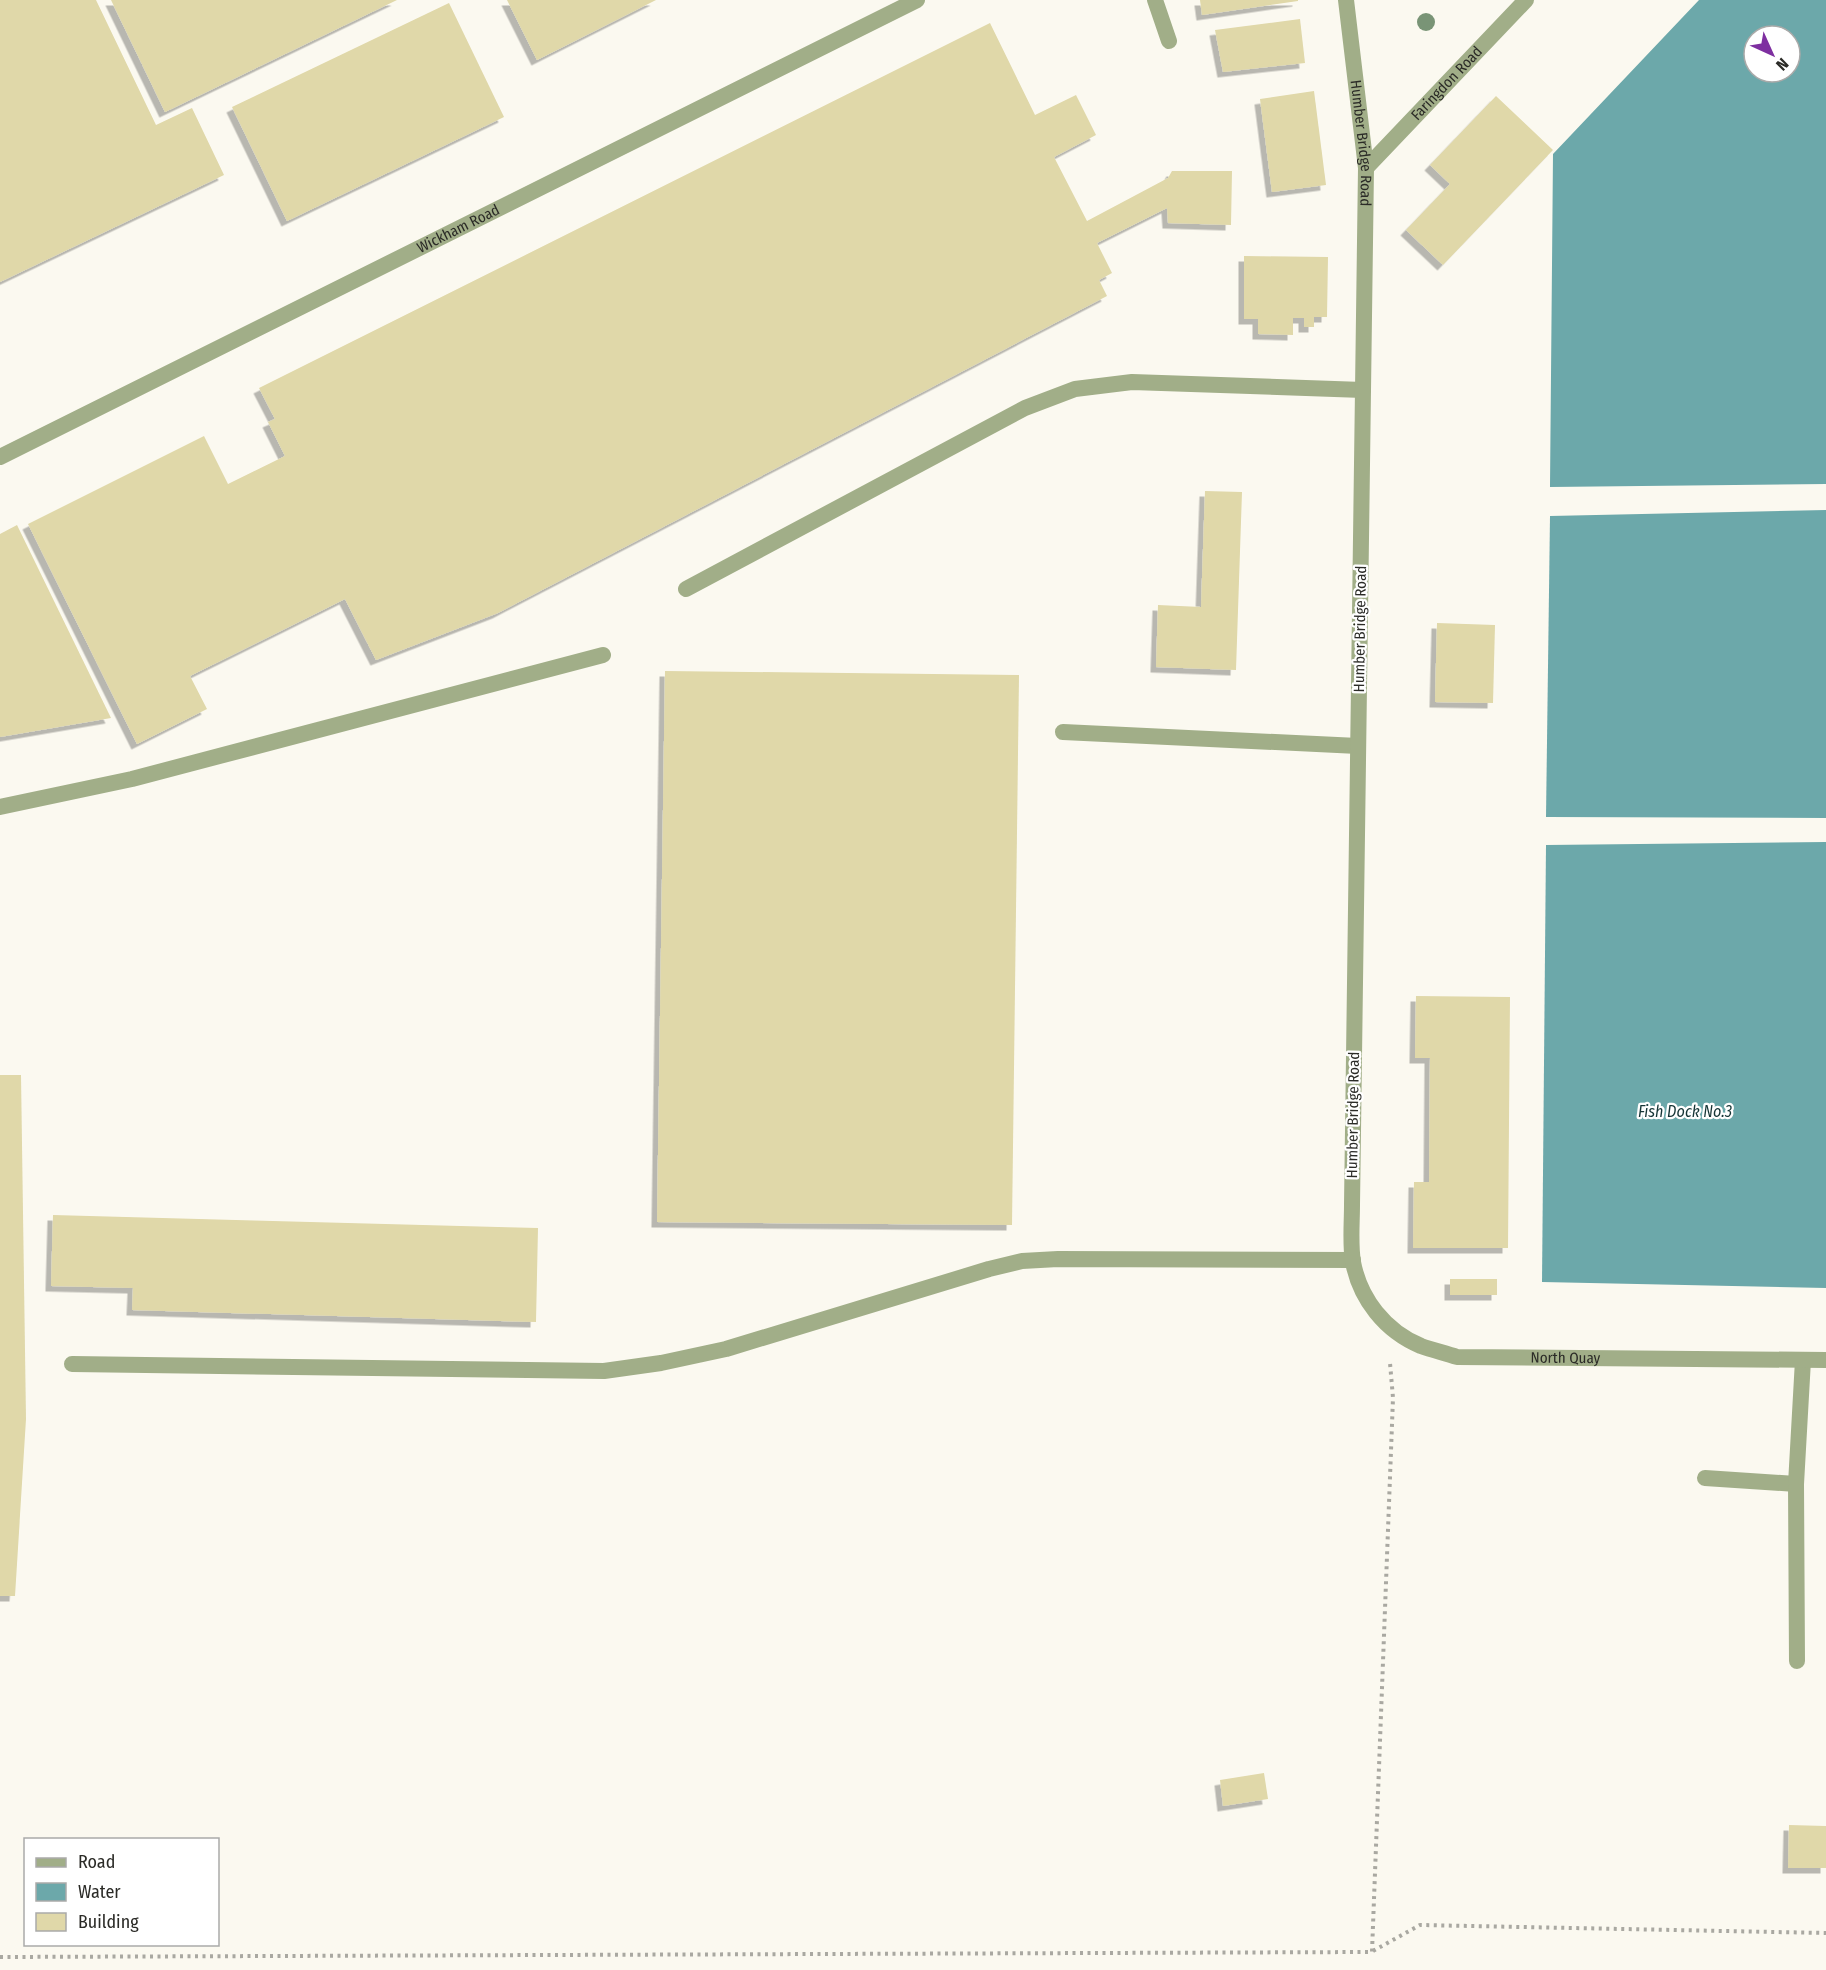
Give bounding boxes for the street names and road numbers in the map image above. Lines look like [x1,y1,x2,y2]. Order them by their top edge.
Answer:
street label: Faringdon Road [1407,43,1486,124]
street label: Humber Bridge Road [1347,79,1375,206]
street label: Wickham Road [414,201,503,257]
street label: Humber Bridge Road [1350,565,1370,693]
street label: Humber Bridge Road [1343,1051,1363,1179]
street label: North Quay [1531,1349,1601,1367]

